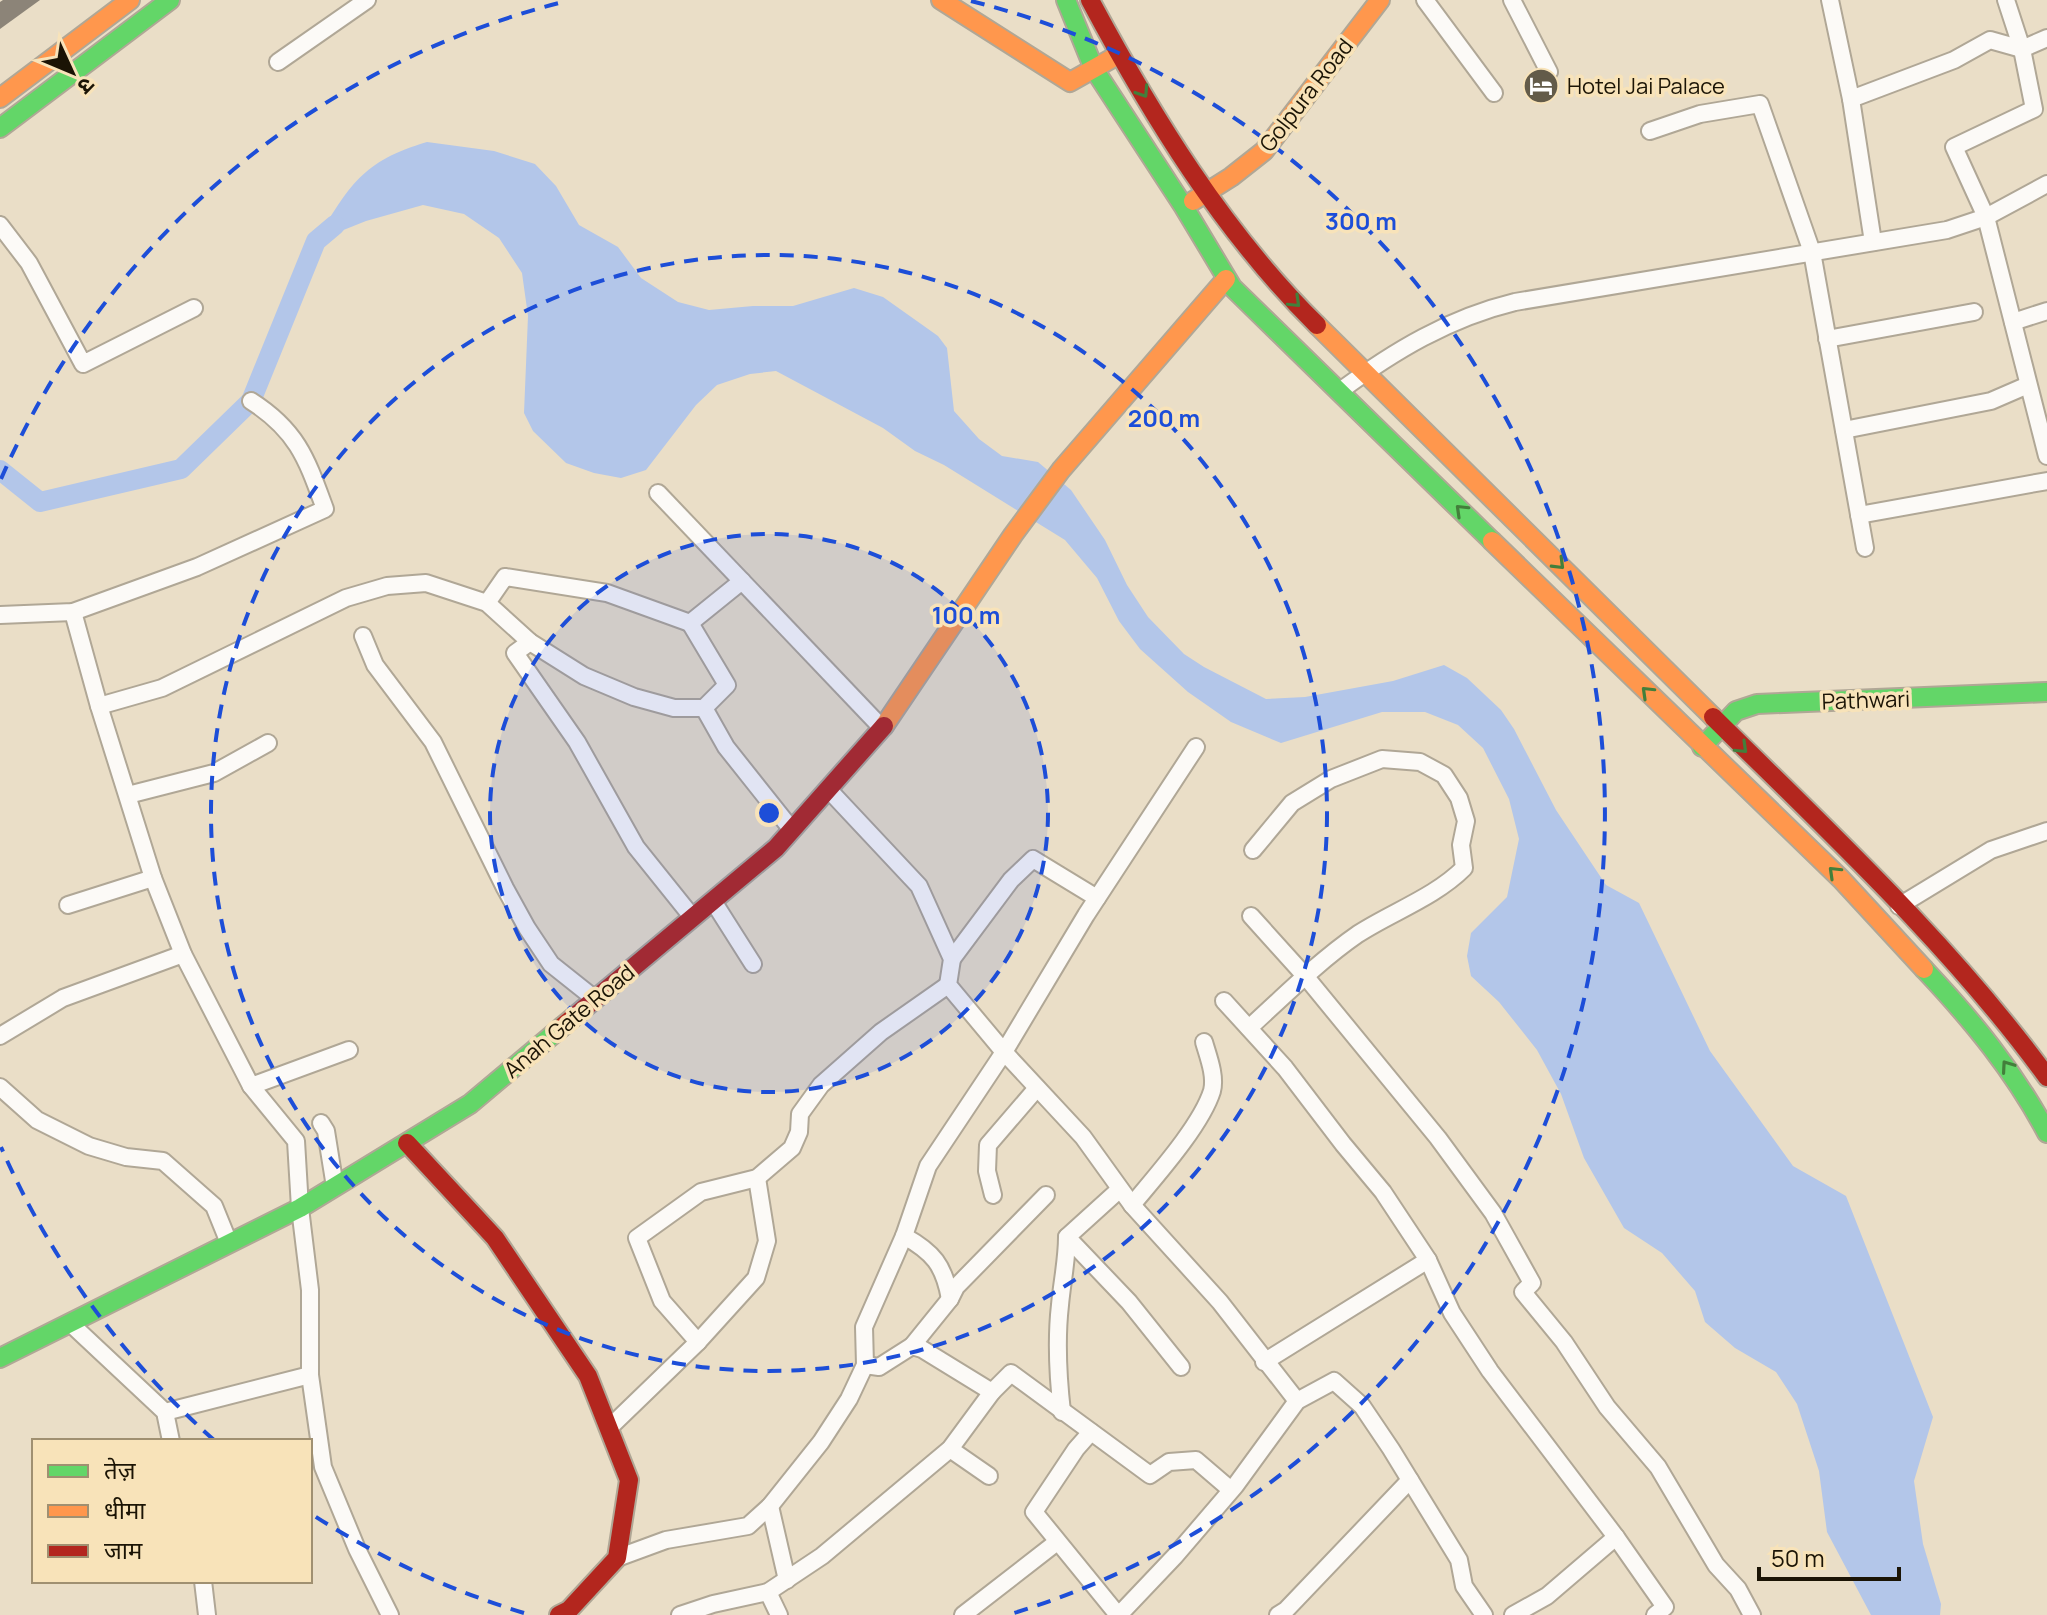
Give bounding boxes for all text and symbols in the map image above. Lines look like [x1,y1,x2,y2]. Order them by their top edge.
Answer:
north arrow [32,32,112,112]
street label: Golpura Road [1252,32,1360,158]
hotel icon: Hotel Jai Palace [1522,67,1560,105]
text: उ [70,71,102,102]
place label: Hotel Jai Palace [1567,71,1725,101]
one-way arrow [1133,83,1148,97]
text: 300 m [1325,204,1397,237]
one-way arrow [1286,293,1300,307]
text: 200 m [1128,401,1200,434]
one-way arrow [1456,505,1470,519]
one-way arrow [1549,555,1564,569]
text: 100 m [932,598,1000,631]
street label: Pathwari [1821,683,1911,717]
one-way arrow [1642,687,1656,701]
one-way arrow [1733,739,1747,753]
centre of rings [755,799,783,827]
one-way arrow [1829,867,1843,882]
street label: Anah Gate Road [497,957,641,1085]
one-way arrow [2002,1061,2017,1075]
legend [32,1439,312,1583]
text: तेज़ [104,1453,137,1486]
text: धीमा [104,1493,146,1526]
scale bar [1759,1531,1899,1581]
text: जाम [104,1533,143,1566]
text: 50 m [1771,1541,1825,1574]

